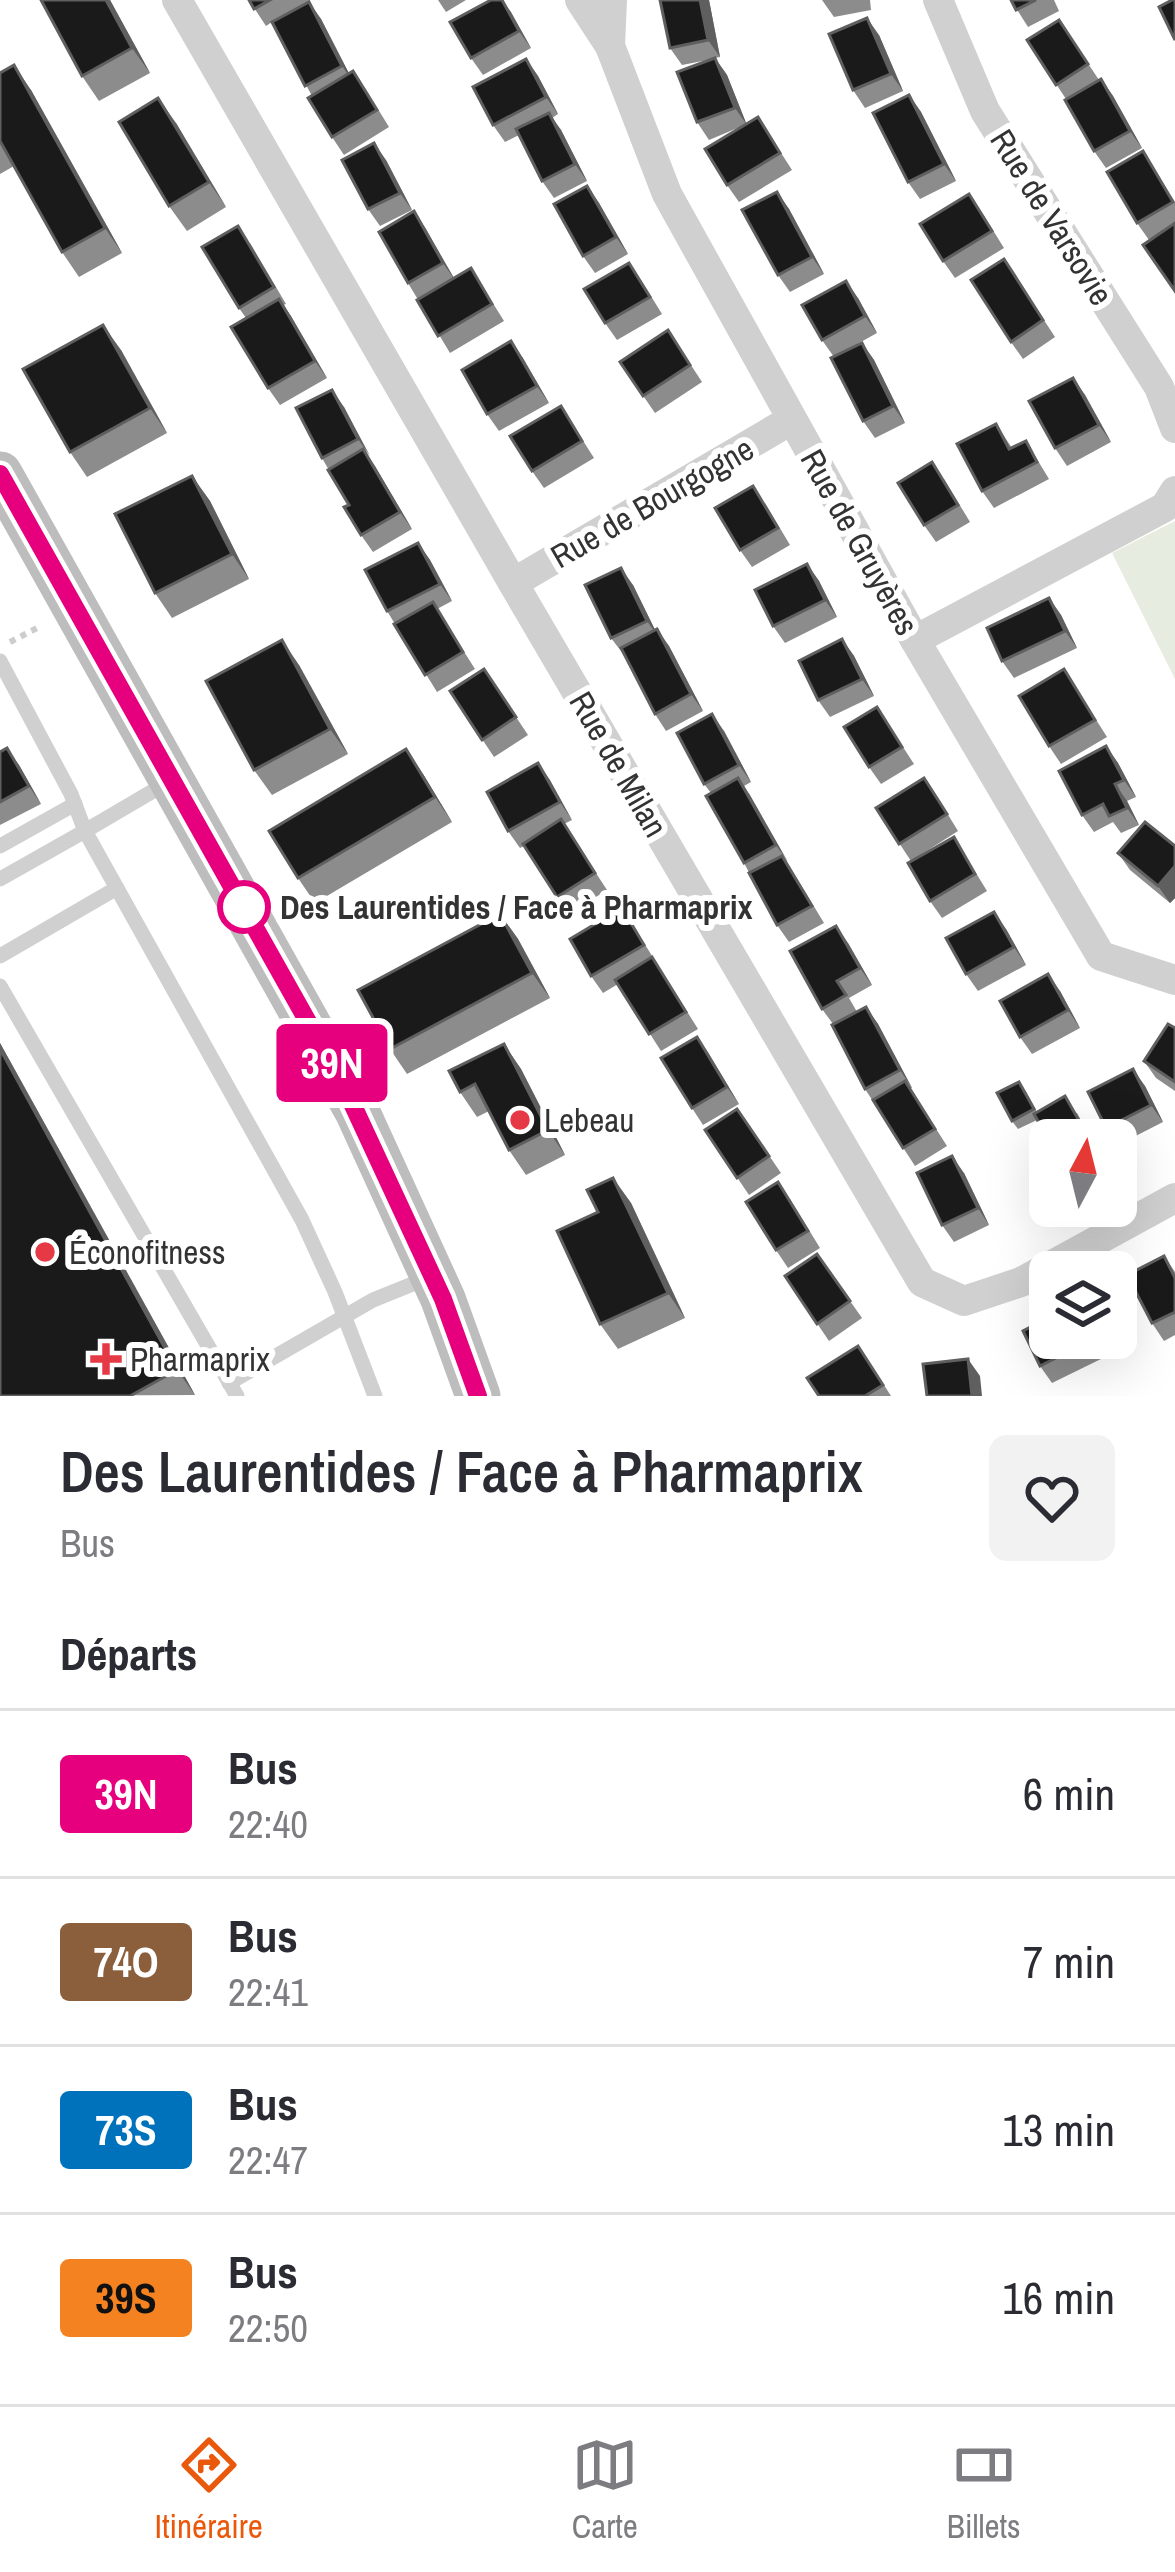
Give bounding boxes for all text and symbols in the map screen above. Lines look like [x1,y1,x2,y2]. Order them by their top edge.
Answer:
street label: Rue de Varsovie [980,121,1124,313]
street label: Rue de Bourgogne [543,426,761,578]
street label: Rue de Gruyères [791,441,929,643]
street label: Rue de Milan [560,683,678,845]
marker: Des Laurentides / Face à Pharmaprix [219,882,269,932]
place label: Des Laurentides / Face à Pharmaprix [280,885,752,929]
line badge: 39N [263,1024,401,1102]
text: 39N [300,1035,364,1091]
place label: Lebeau [544,1098,634,1142]
marker: Lebeau [507,1107,533,1133]
north arrow [1029,1119,1137,1227]
map controls [1029,1119,1137,1359]
place label: Éconofitness [69,1230,225,1274]
marker: Éconofitness [32,1239,58,1265]
button: layers [1029,1251,1137,1359]
place label: Pharmaprix [130,1337,270,1381]
marker: Pharmaprix [93,1346,119,1372]
text: Des Laurentides / Face à Pharmaprix [60,1433,863,1510]
button: heart [989,1435,1115,1561]
text: Bus [60,1517,115,1569]
text: Départs [60,1623,197,1684]
text: Bus [228,1737,298,1798]
text: 6 min [1023,1763,1115,1824]
text: 39N [94,1766,158,1822]
text: 22:40 [228,1798,308,1850]
text: Bus [228,1905,298,1966]
text: 7 min [1023,1931,1115,1992]
text: 74O [93,1934,159,1990]
text: 22:41 [228,1966,308,2018]
text: Bus [228,2073,298,2134]
text: 13 min [1002,2099,1115,2160]
text: 73S [95,2102,157,2158]
text: 22:47 [228,2134,308,2186]
text: Bus [228,2241,298,2302]
text: 16 min [1002,2267,1115,2328]
text: 39S [95,2270,157,2326]
text: 22:50 [228,2302,308,2354]
tab: Itinéraire [154,2432,263,2548]
tab: Carte [572,2432,638,2548]
tab: Billets [947,2432,1021,2548]

